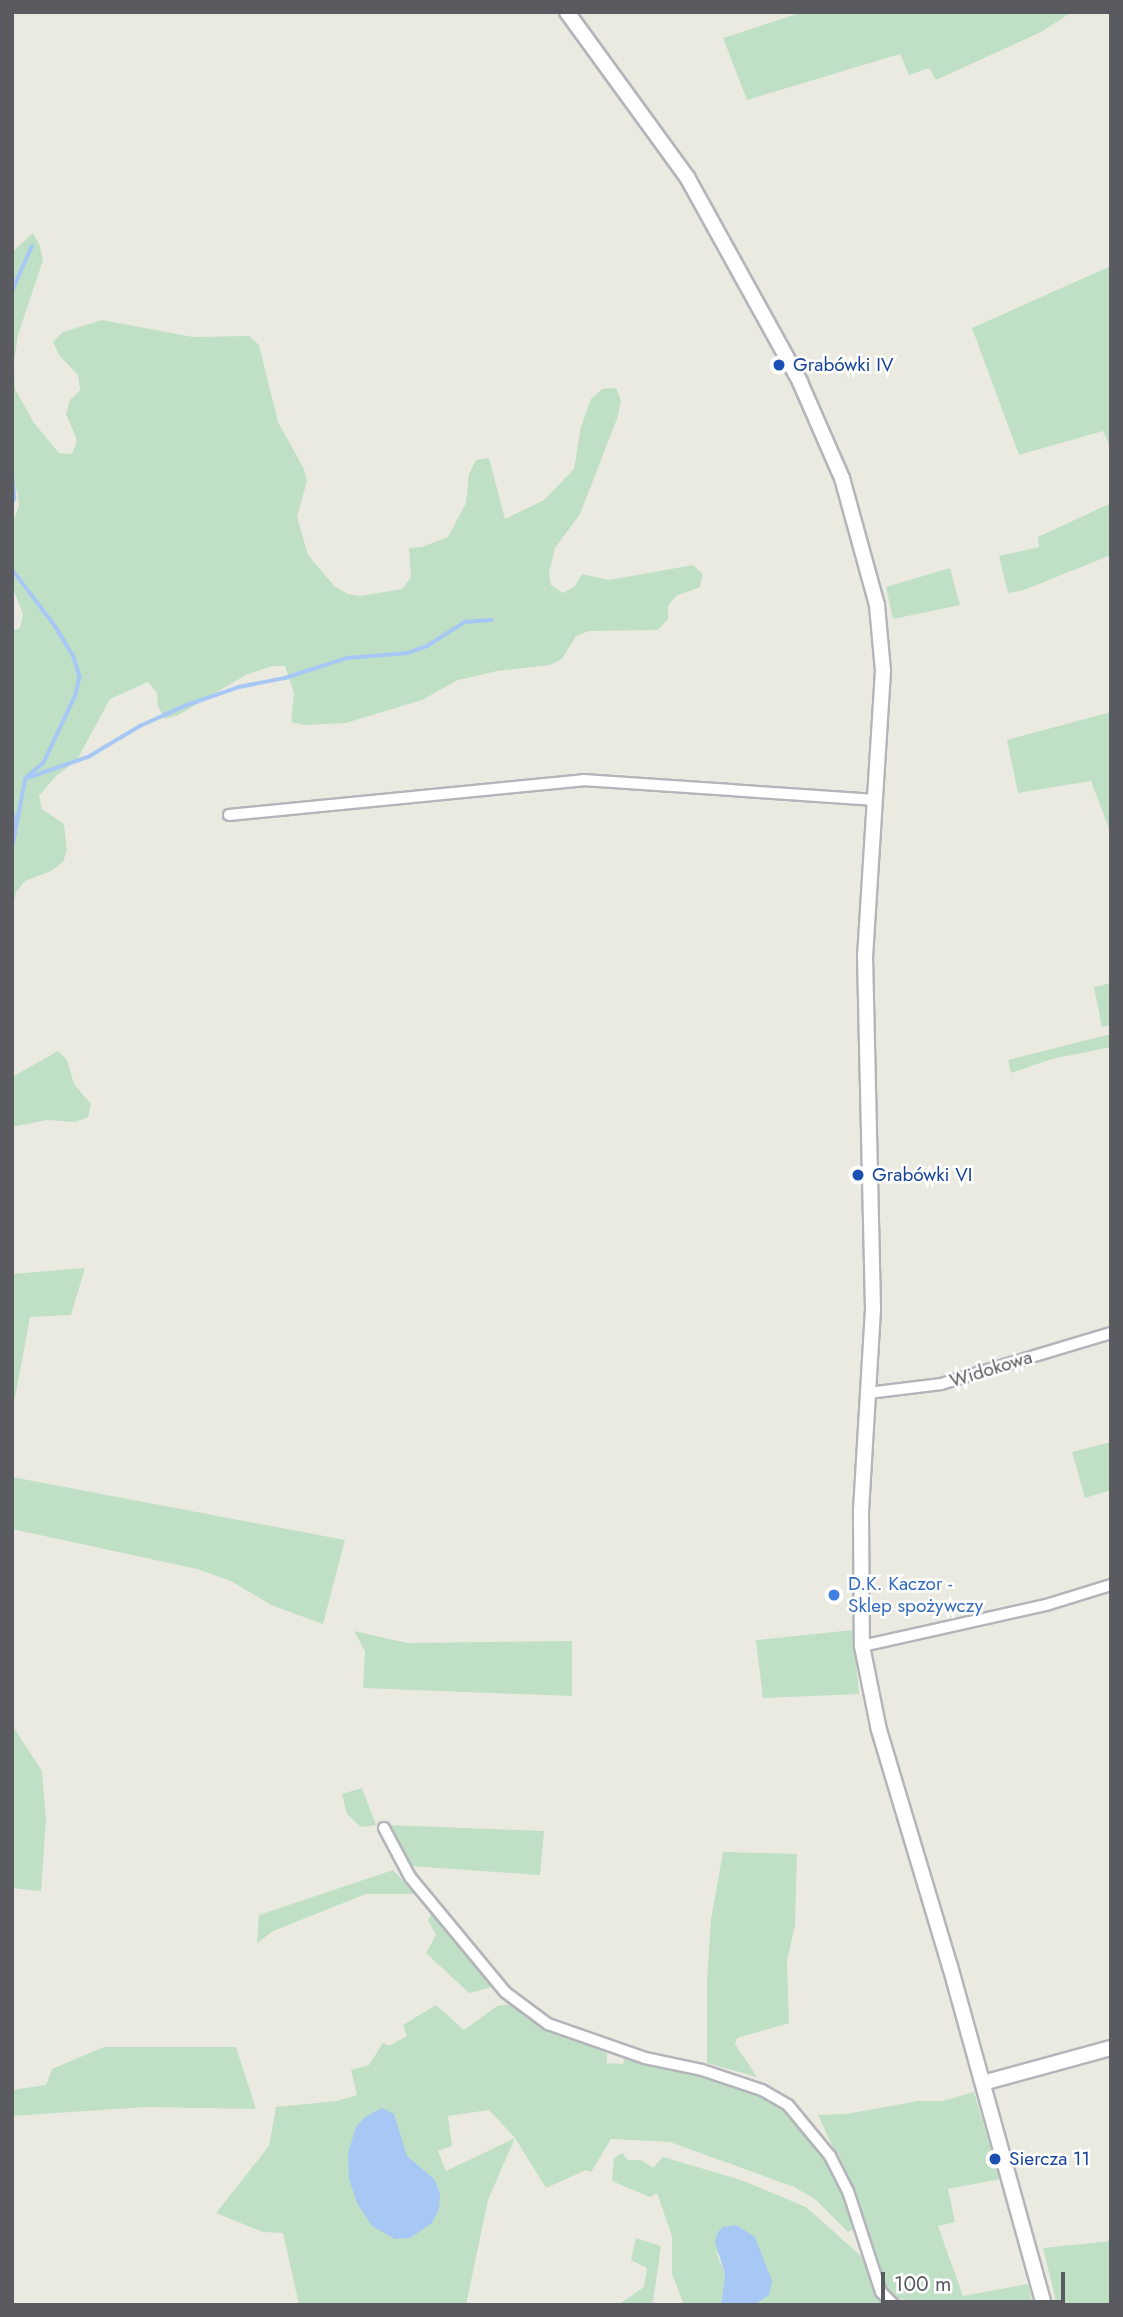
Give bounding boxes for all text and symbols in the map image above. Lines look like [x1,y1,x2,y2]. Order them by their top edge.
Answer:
place label: Grabówki IV [793,354,893,376]
marker: Grabówki IV [771,357,787,373]
place label: Grabówki VI [872,1164,972,1186]
marker: Grabówki VI [850,1167,866,1183]
street label: Widokowa [947,1346,1035,1392]
place label: D.K. Kaczor - Sklep spożywczy [848,1573,983,1617]
marker: D.K. Kaczor - Sklep spożywczy [826,1587,842,1603]
place label: Siercza 11 [1009,2148,1090,2170]
marker: Siercza 11 [987,2151,1003,2167]
scale bar [885,2258,1069,2302]
text: 100 m [894,2269,951,2299]

